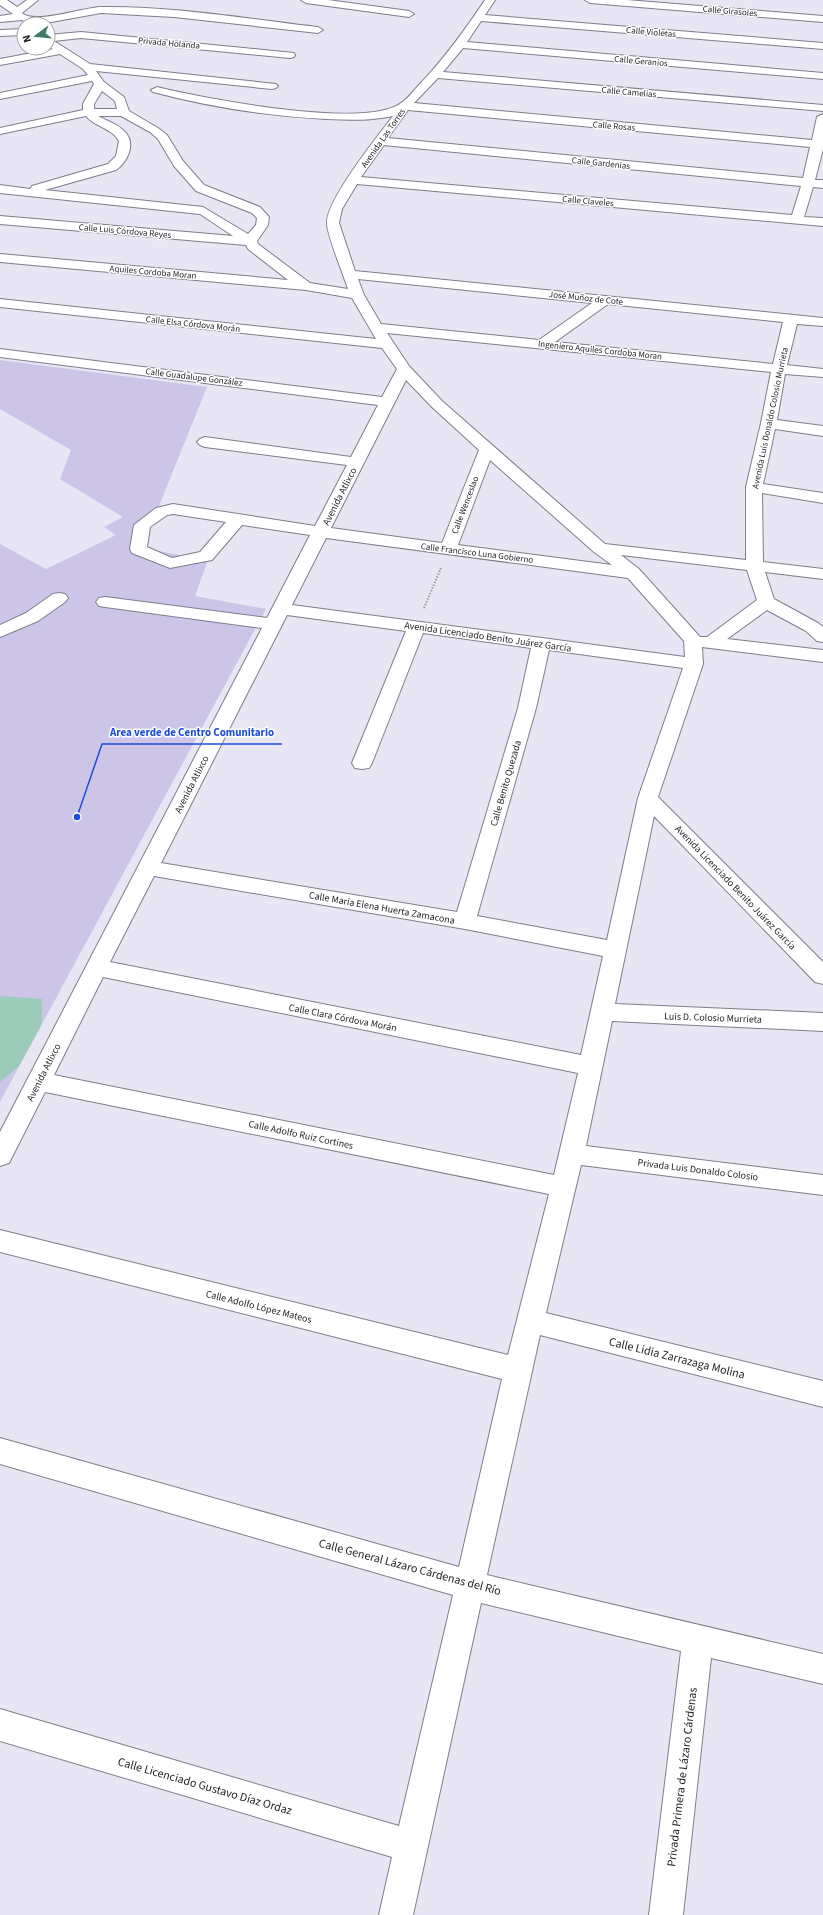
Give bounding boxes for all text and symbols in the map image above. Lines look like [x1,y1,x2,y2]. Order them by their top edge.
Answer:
street label: Calle Girasoles [702,3,758,20]
north arrow [16,16,56,56]
street label: Calle Violetas [625,24,677,41]
text: N [19,33,35,44]
street label: Privada Holanda [137,34,201,53]
street label: Calle Geranios [614,53,669,70]
street label: Calle Camelias [601,84,657,101]
street label: Avenida Las Torres [358,106,409,171]
street label: Calle Rosas [592,118,636,135]
street label: Calle Gardenias [571,154,631,173]
street label: Calle Claveles [562,193,614,210]
street label: Calle Luis Córdova Reyes [78,221,172,242]
street label: Aquiles Cordoba Moran [109,262,197,283]
street label: José Muñoz de Cote [548,288,624,309]
street label: Calle Elsa Córdova Morán [145,313,241,336]
street label: Ingeniero Aquiles Cordoba Moran [537,338,663,363]
street label: Avenida Luis Donaldo Colosio Murrieta [749,346,792,490]
street label: Calle Guadalupe González [145,365,243,390]
street label: Avenida Atlixco [319,465,360,528]
street label: Calle Wenceslao [448,474,482,536]
street label: Calle Francisco Luna Gobierno [420,540,534,567]
street label: Avenida Licenciado Benito Juárez García [403,618,572,656]
callout: Area verde de Centro Comunitario [102,721,282,744]
text: Area verde de Centro Comunitario [109,725,274,740]
street label: Calle Benito Quezada [487,739,525,828]
street label: Avenida Atlixco [171,753,212,816]
street label: Avenida Licenciado Benito Juárez García [672,822,799,953]
street label: Calle María Elena Huerta Zamacona [308,888,456,928]
street label: Calle Clara Córdova Morán [288,1001,398,1035]
street label: Luis D. Colosio Murrieta [664,1009,762,1027]
street label: Avenida Atlixco [23,1041,64,1104]
street label: Calle Adolfo Ruiz Cortines [247,1117,355,1153]
street label: Privada Luis Donaldo Colosio [637,1156,759,1184]
street label: Calle Adolfo López Mateos [204,1287,313,1327]
street label: Calle Lidia Zarrazaga Molina [607,1333,747,1384]
street label: Calle General Lázaro Cárdenas del Río [317,1535,503,1600]
street label: Privada Primera de Lázaro Cárdenas [663,1686,702,1868]
street label: Calle Licenciado Gustavo Díaz Ordaz [116,1753,294,1820]

